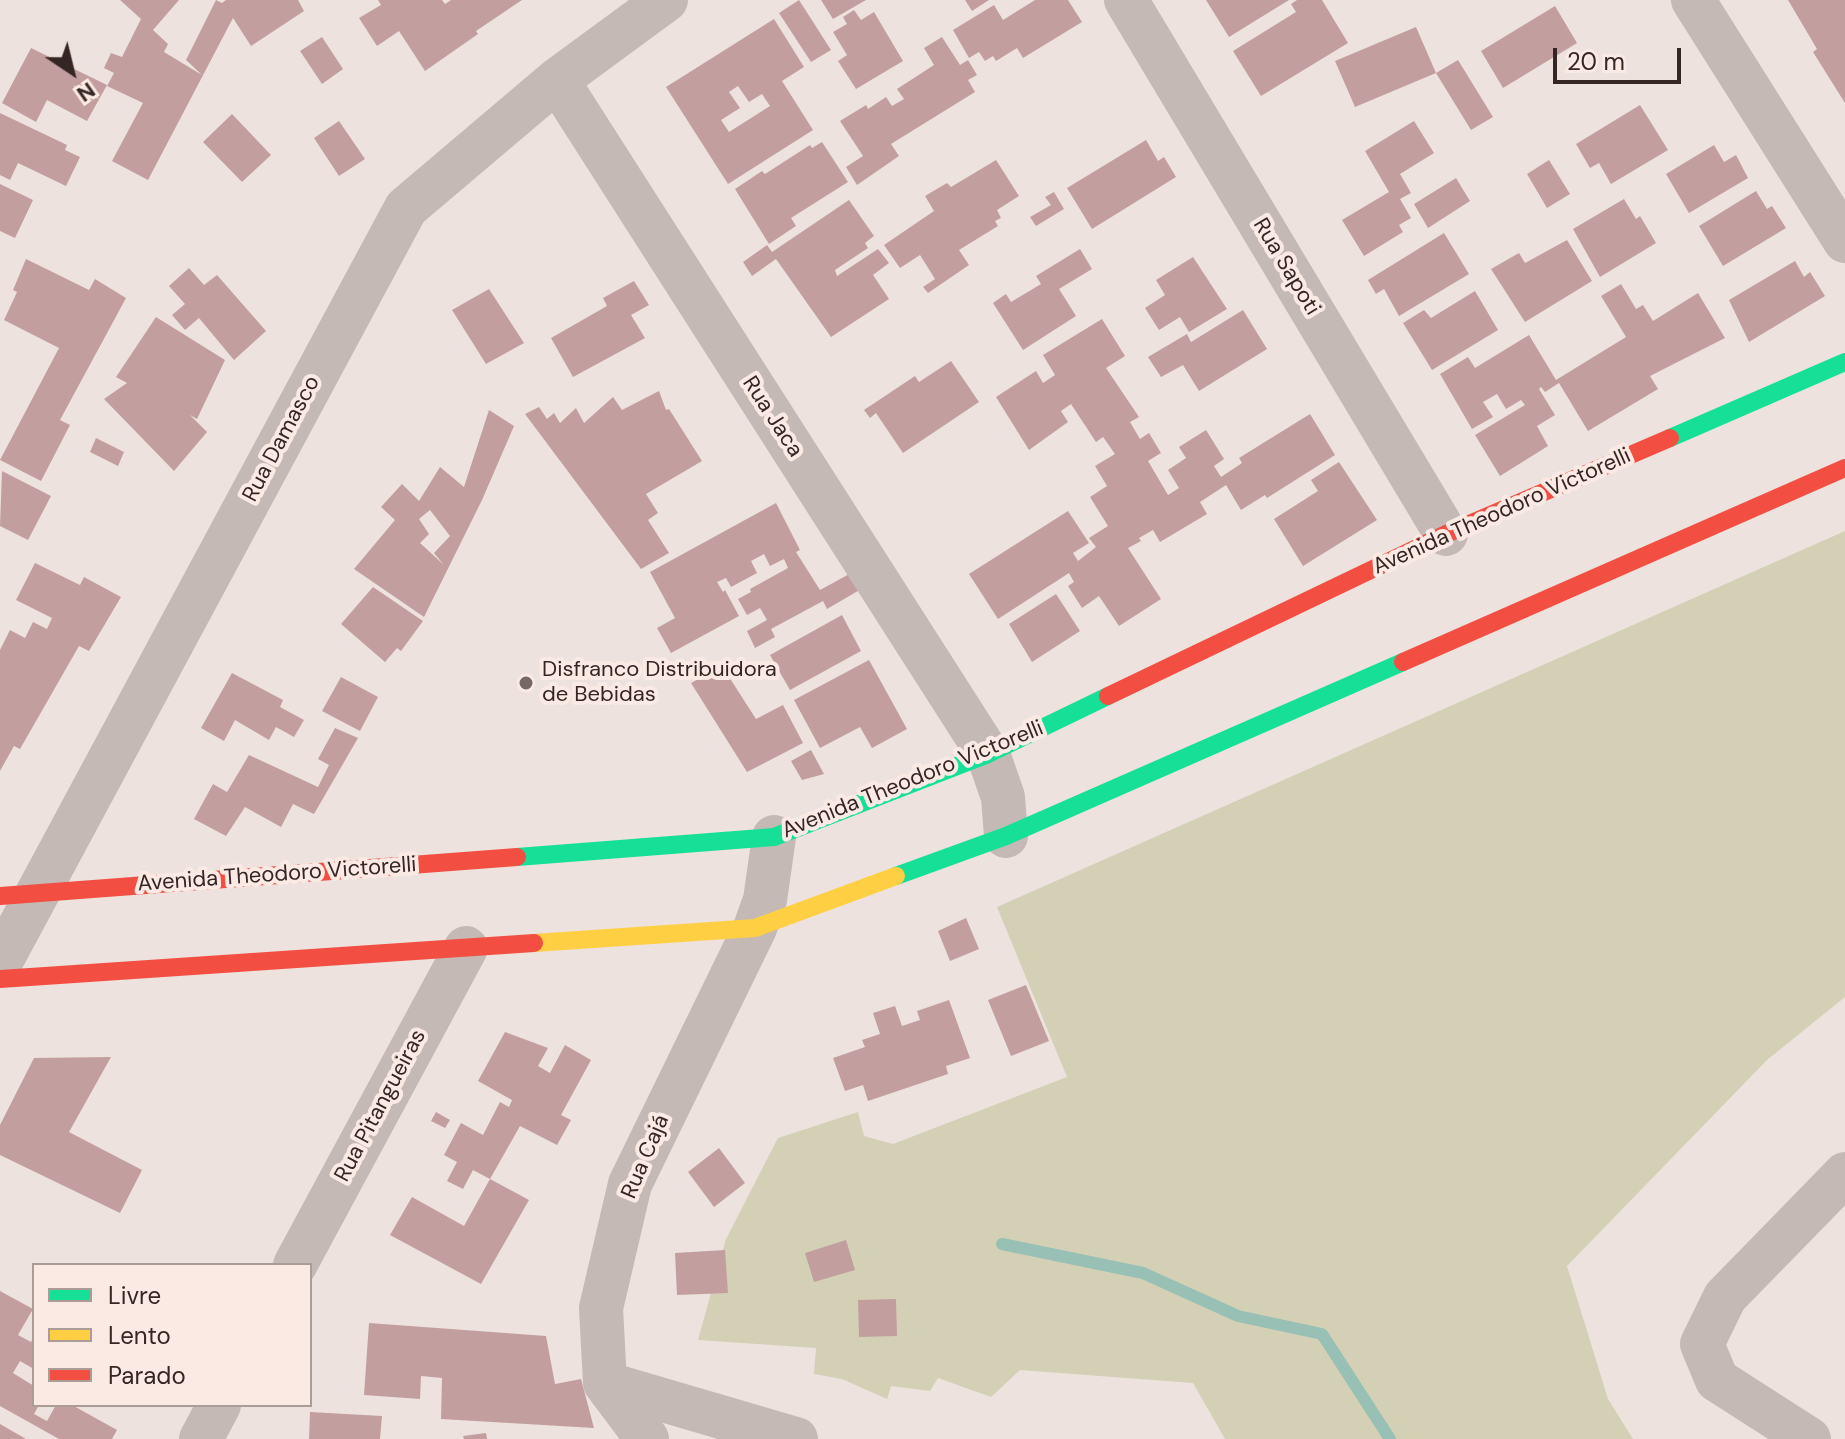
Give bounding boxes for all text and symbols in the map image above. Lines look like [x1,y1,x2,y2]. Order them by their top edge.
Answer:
north arrow [32,32,112,112]
scale bar [1557,32,1685,82]
text: 20 m [1567,46,1625,77]
text: N [71,76,101,109]
street label: Rua Sapoti [1247,214,1325,320]
street label: Rua Damasco [238,372,326,506]
street label: Rua Jaca [736,372,808,462]
street label: Avenida Theodoro Victorelli [1369,443,1635,581]
place label: Disfranco Distribuidora de Bebidas [542,657,777,708]
marker: Disfranco Distribuidora de Bebidas [517,674,535,692]
street label: Avenida Theodoro Victorelli [778,715,1048,845]
street label: Avenida Theodoro Victorelli [137,852,417,898]
street label: Rua Pitangueiras [330,1025,432,1187]
street label: Rua Cajá [617,1111,675,1203]
legend [32,1263,312,1407]
text: Livre [108,1280,161,1311]
text: Lento [108,1320,171,1351]
text: Parado [108,1360,186,1391]

